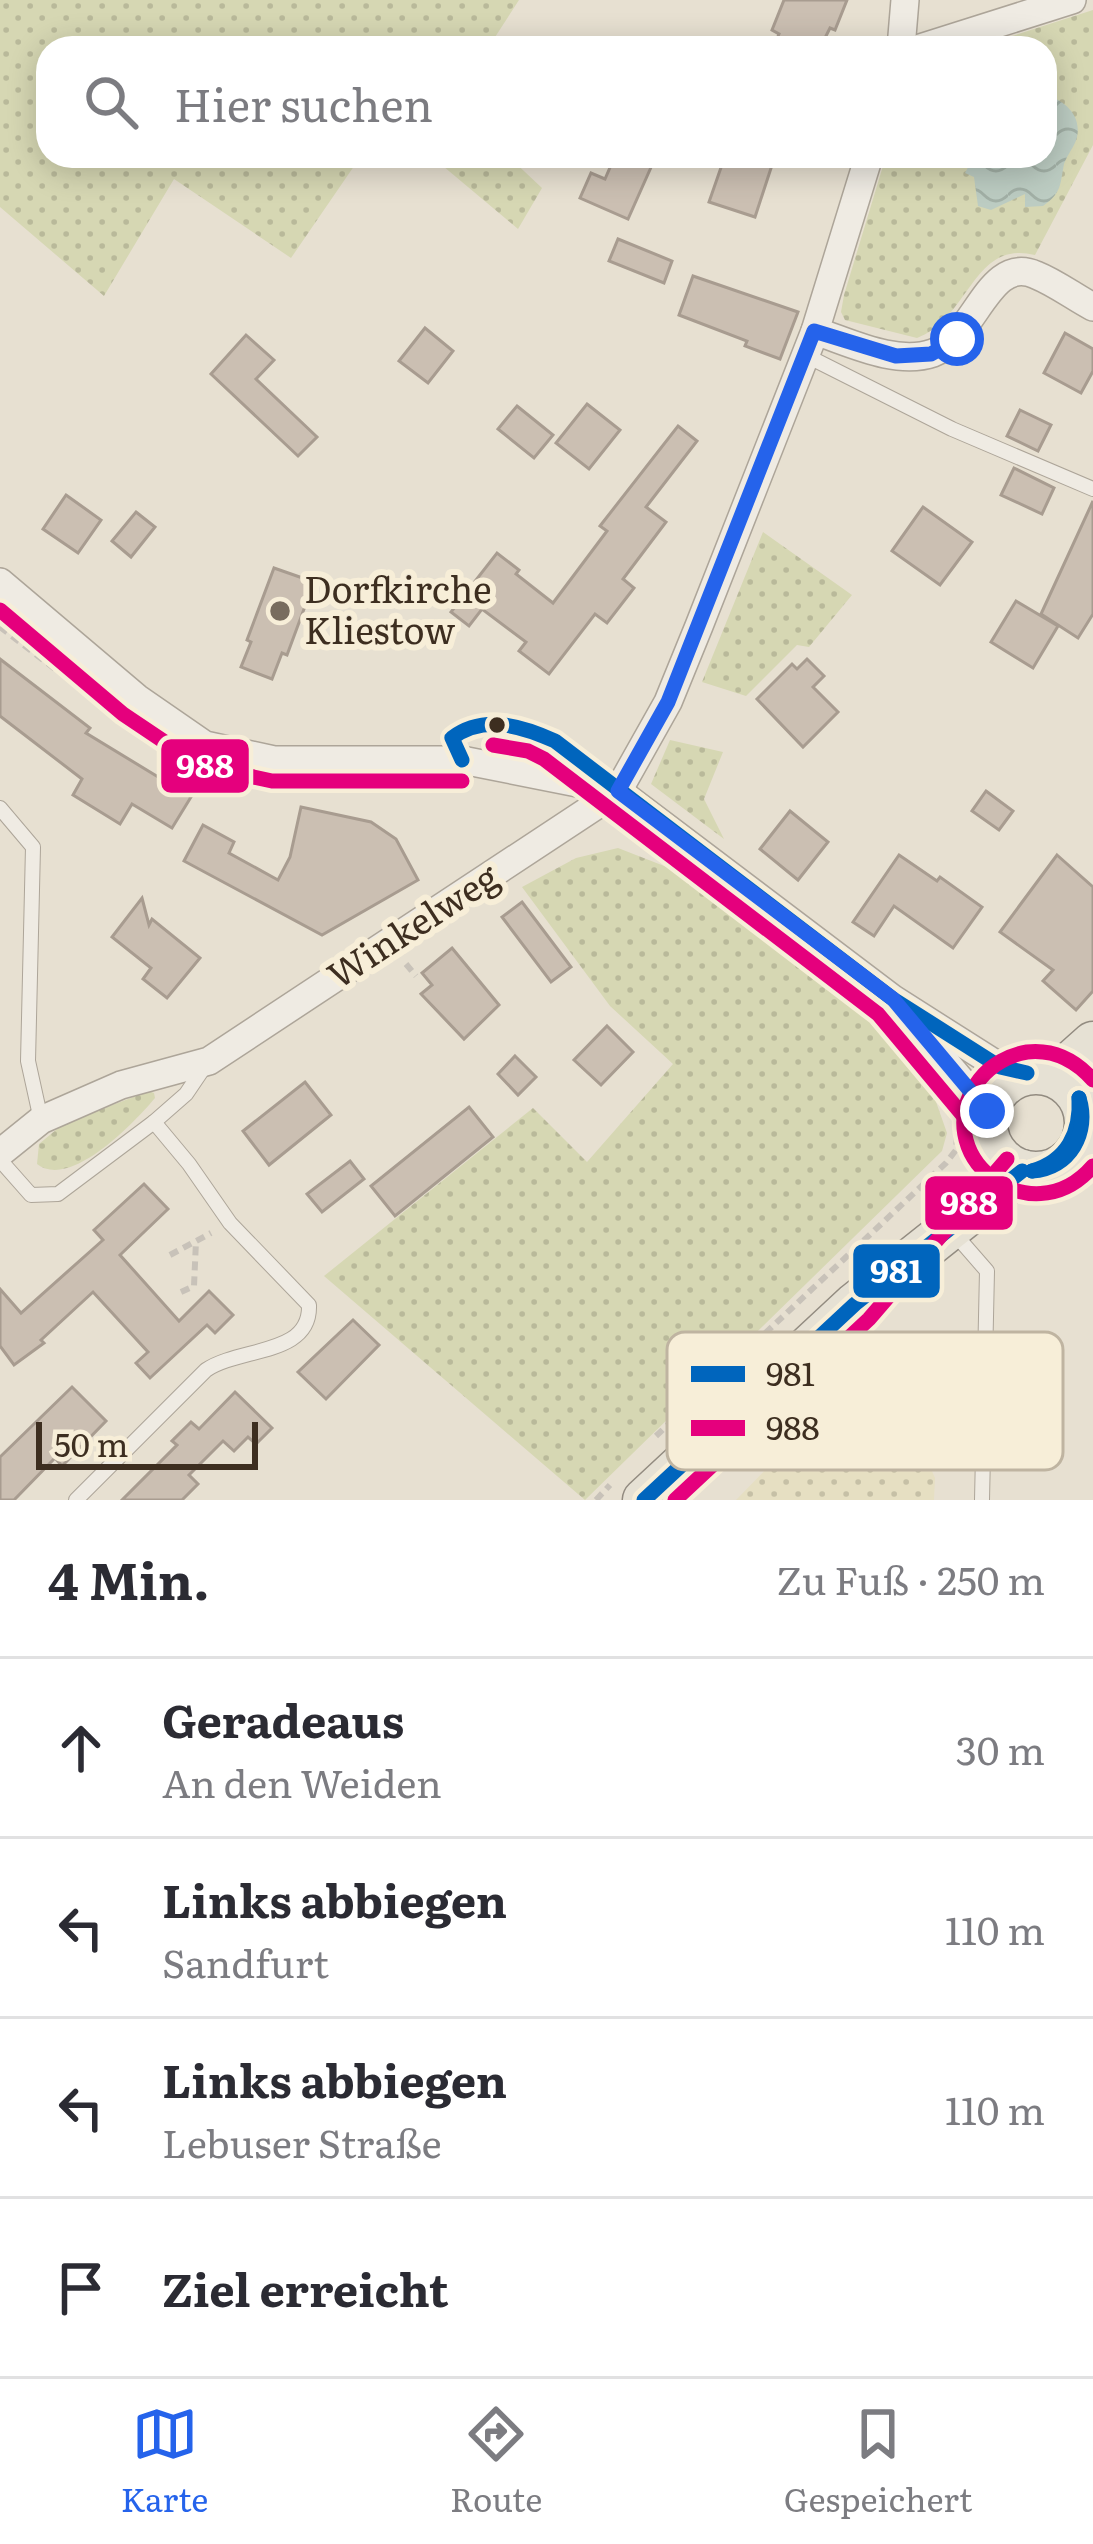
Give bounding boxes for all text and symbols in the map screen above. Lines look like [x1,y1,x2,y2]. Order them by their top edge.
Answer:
search box [36,36,1057,168]
icon: search [78,69,144,135]
text: Hier suchen [174,69,433,136]
route start [930,312,984,366]
place label: Dorfkirche Kliestow [304,561,492,655]
marker: Dorfkirche Kliestow [267,598,293,624]
unlabelled marker [486,714,508,736]
line badge: 988 [159,737,251,795]
text: 988 [176,739,234,788]
street label: Winkelweg [316,848,509,999]
route end [960,1084,1014,1138]
line badge: 988 [923,1174,1015,1232]
text: 988 [940,1176,998,1225]
line badge: 981 [851,1242,942,1300]
text: 981 [870,1244,922,1293]
legend [667,1332,1063,1470]
text: 981 [766,1347,815,1396]
text: 988 [766,1401,820,1450]
scale bar [36,1416,258,1469]
text: 50 m [54,1418,128,1467]
text: 4 Min. [48,1540,210,1616]
text: Zu Fuß · 250 m [777,1549,1045,1607]
text: Geradeaus [162,1685,404,1752]
icon: ahead [48,1715,114,1781]
text: 30 m [956,1719,1045,1777]
text: An den Weiden [162,1752,442,1810]
text: Links abbiegen [162,1865,507,1932]
icon: left [48,1895,114,1961]
text: 110 m [945,1899,1045,1957]
text: Sandfurt [162,1932,329,1990]
text: Links abbiegen [162,2045,507,2112]
icon: left [48,2075,114,2141]
text: 110 m [945,2079,1045,2137]
text: Lebuser Straße [162,2112,442,2170]
text: Ziel erreicht [162,2254,448,2321]
icon: arrive [48,2255,114,2321]
tab: Karte [121,2401,208,2522]
tab: Route [450,2401,542,2522]
tab: Gespeichert [784,2401,972,2522]

